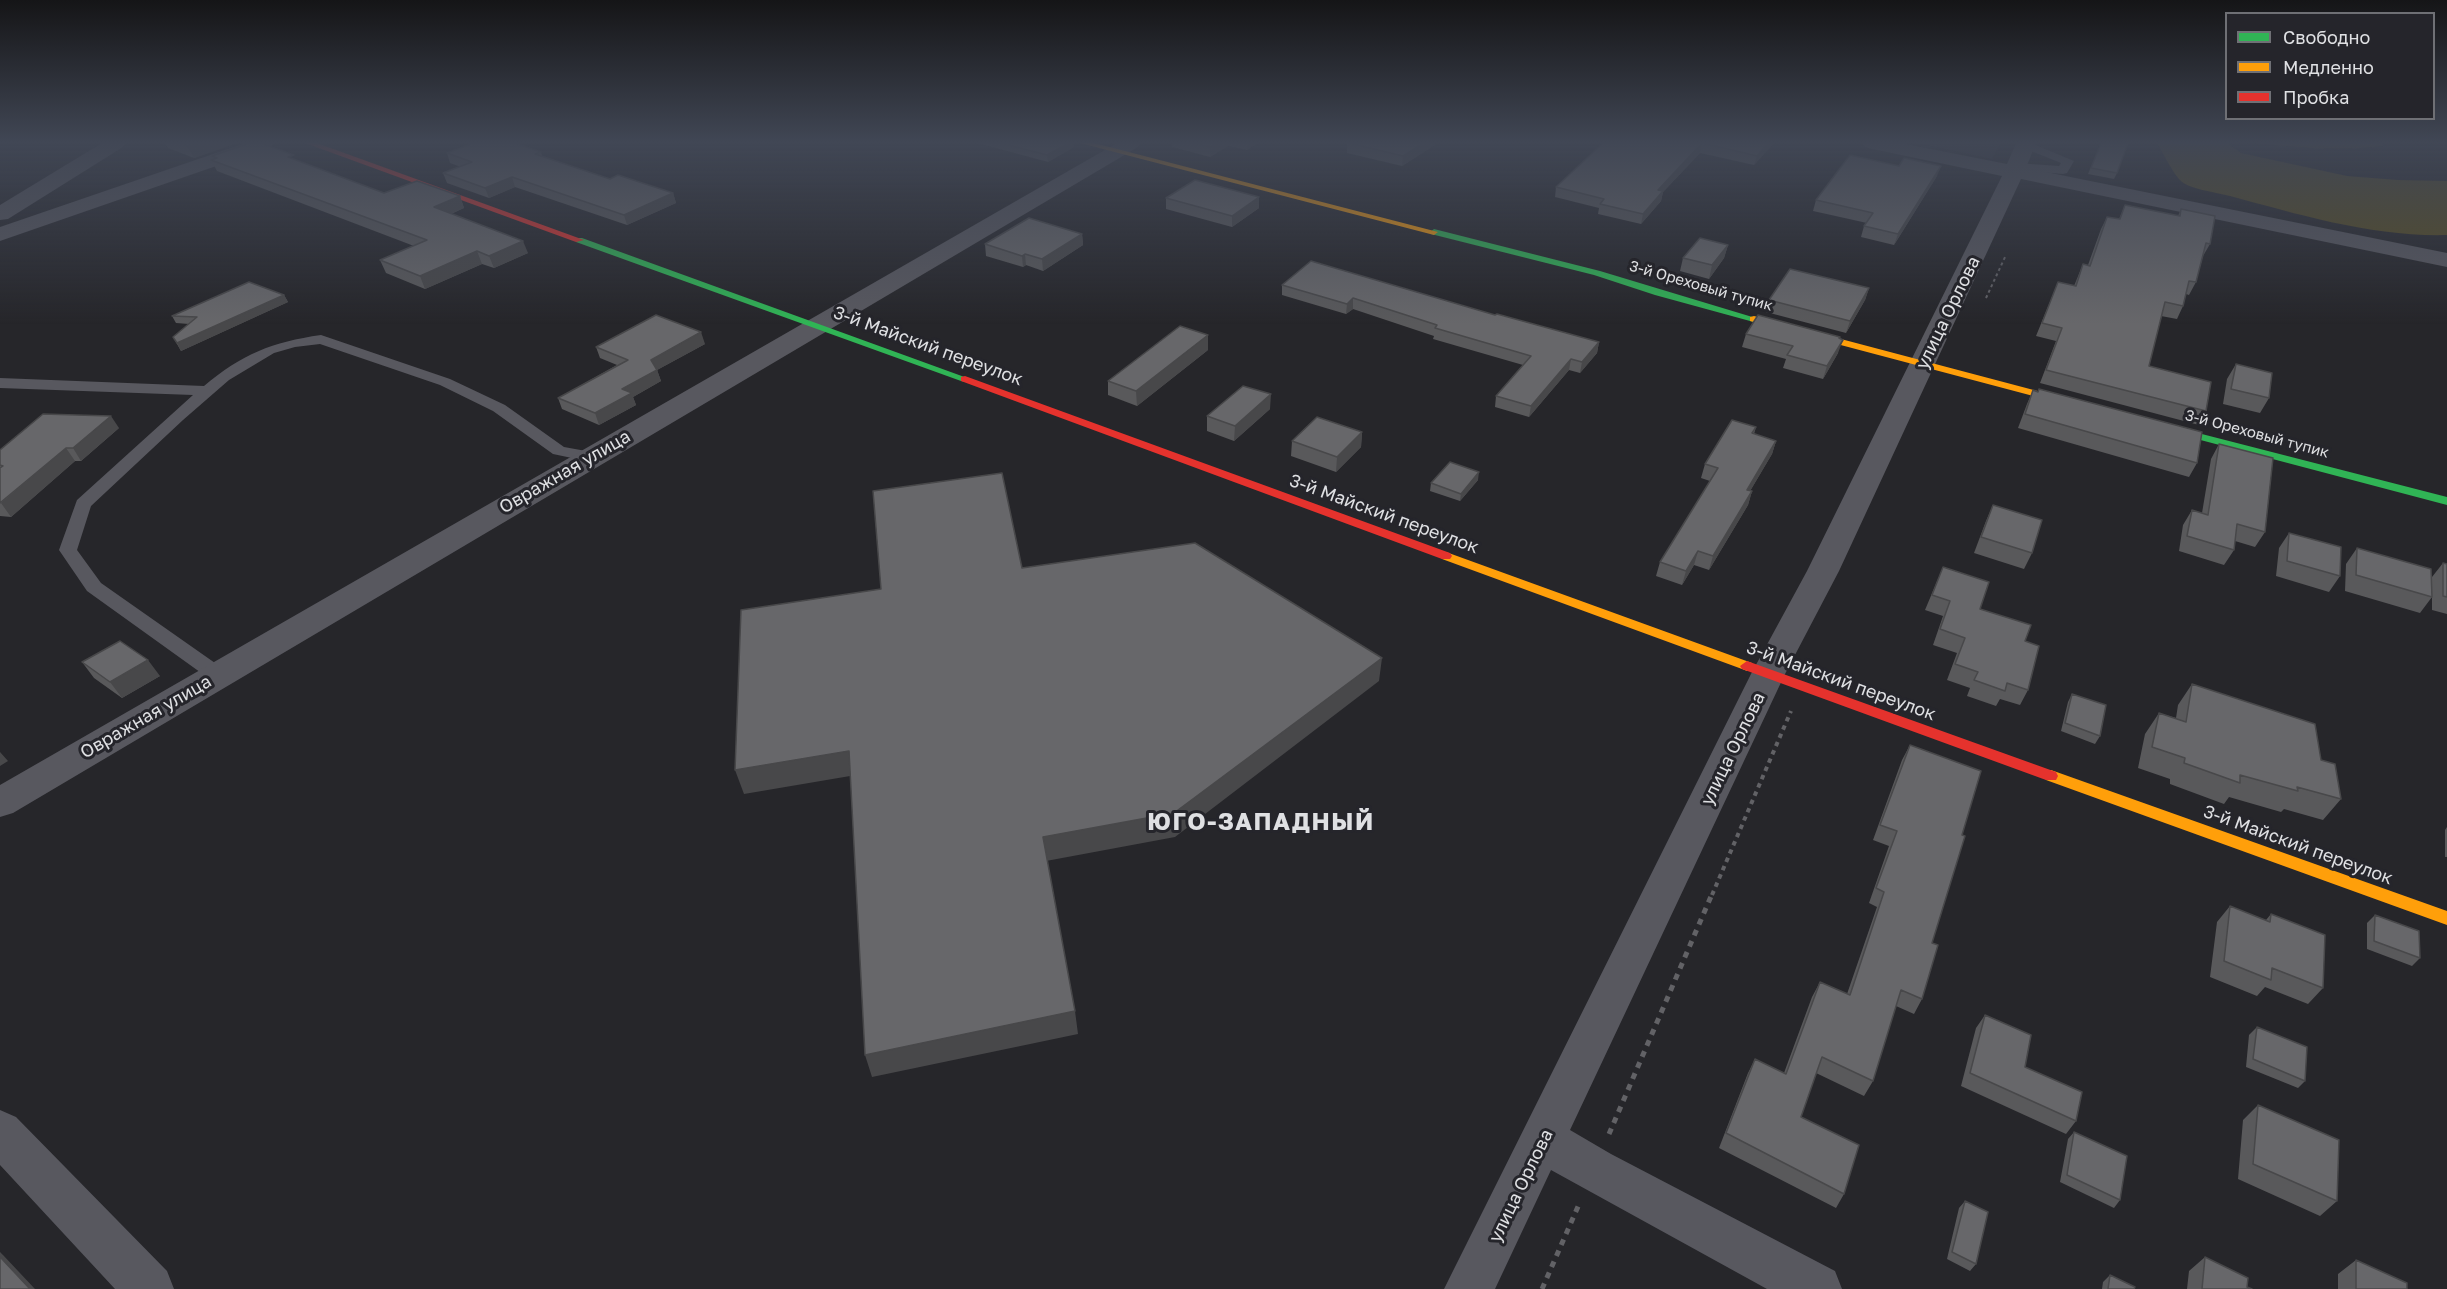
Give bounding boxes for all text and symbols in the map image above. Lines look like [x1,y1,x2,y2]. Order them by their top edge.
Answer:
legend [2225,12,2435,120]
text: Свободно [2283,26,2370,48]
text: Медленно [2283,56,2374,78]
text: Пробка [2283,86,2349,108]
street label: улица Орлова [1911,253,1985,373]
street label: 3-й Ореховый тупик [1627,257,1775,315]
street label: 3-й Майский переулок [830,302,1026,390]
street label: 3-й Ореховый тупик [2183,406,2331,462]
street label: Овражная улица [496,426,634,518]
street label: 3-й Майский переулок [1286,470,1482,558]
street label: 3-й Майский переулок [1743,637,1939,725]
street label: Овражная улица [77,671,215,763]
street label: улица Орлова [1696,689,1770,809]
street label: 3-й Майский переулок [2200,801,2396,889]
district label: ЮГО-ЗАПАДНЫЙ [1147,808,1375,836]
street label: улица Орлова [1484,1126,1558,1246]

